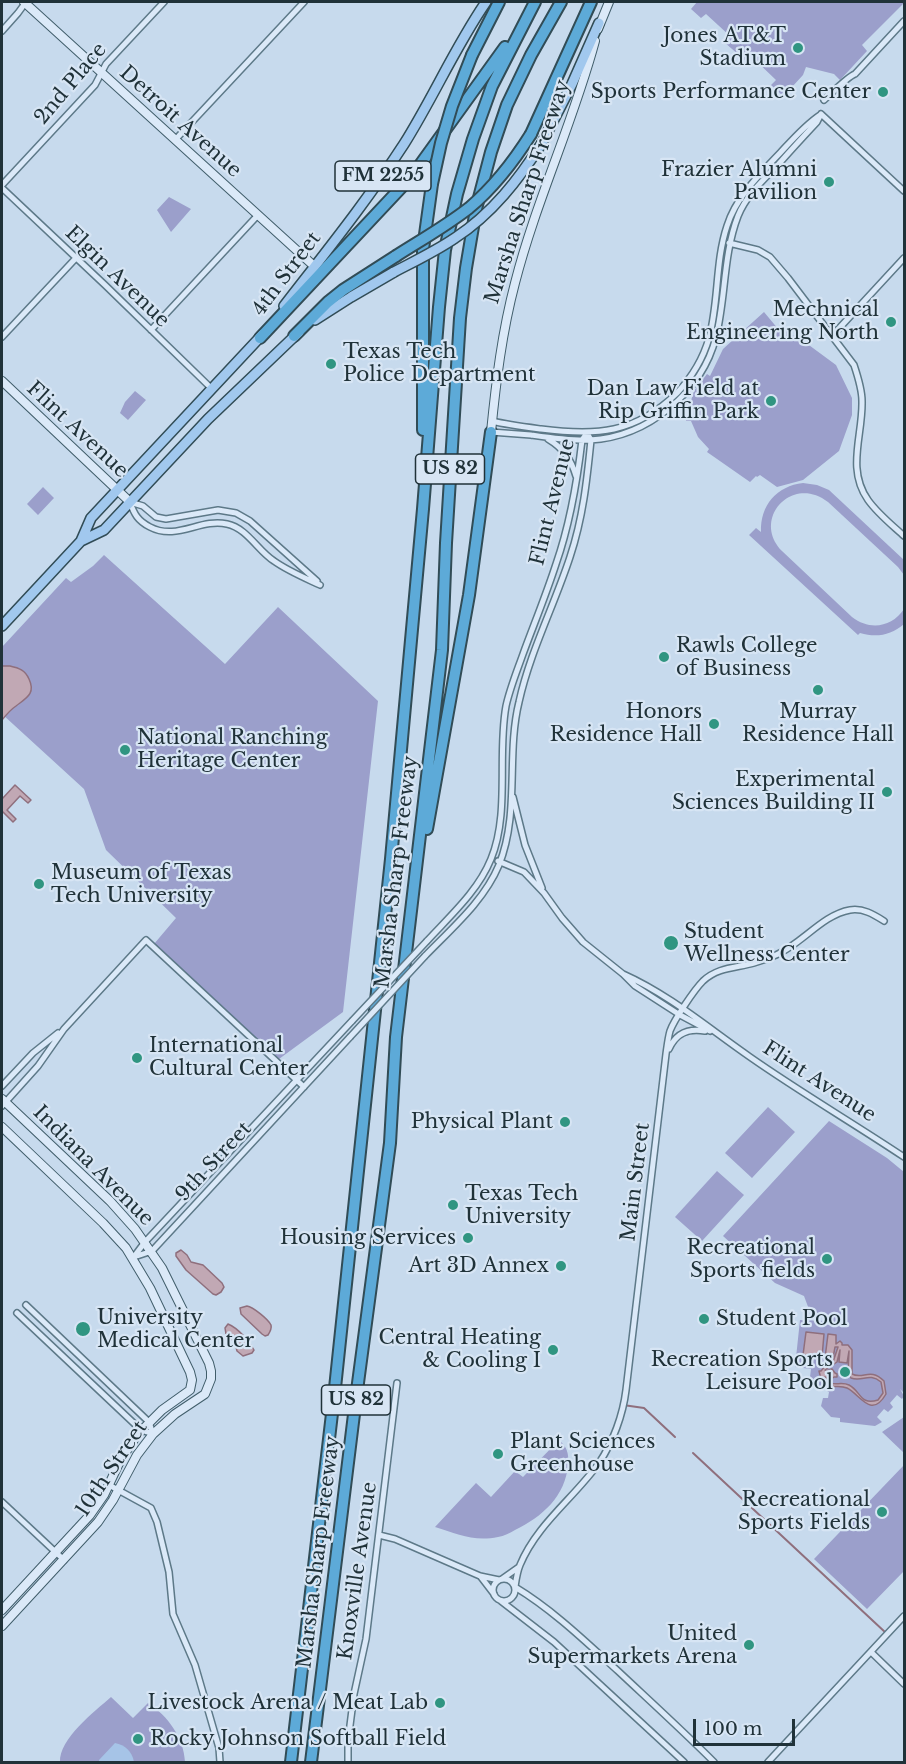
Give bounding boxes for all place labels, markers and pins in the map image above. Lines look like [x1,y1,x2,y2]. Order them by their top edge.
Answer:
place label: Jones AT&T Stadium [663,24,786,71]
marker: Jones AT&T Stadium [791,41,805,55]
place label: Sports Performance Center [591,80,871,104]
marker: Sports Performance Center [876,85,890,99]
place label: Frazier Alumni Pavilion [661,158,817,205]
marker: Frazier Alumni Pavilion [822,175,836,189]
place label: Mechnical Engineering North [686,298,879,345]
marker: Mechnical Engineering North [884,315,898,329]
place label: Texas Tech Police Department [343,340,536,387]
marker: Texas Tech Police Department [324,357,338,371]
place label: Dan Law Field at Rip Griffin Park [587,377,759,424]
marker: Dan Law Field at Rip Griffin Park [764,394,778,408]
place label: Rawls College of Business [676,634,818,681]
marker: Rawls College of Business [657,650,671,664]
marker: Murray Residence Hall [811,683,825,697]
place label: Honors Residence Hall [550,700,702,747]
place label: Murray Residence Hall [742,700,894,747]
marker: Honors Residence Hall [707,717,721,731]
place label: National Ranching Heritage Center [137,726,328,773]
marker: National Ranching Heritage Center [118,743,132,757]
place label: Experimental Sciences Building II [672,768,875,815]
marker: Experimental Sciences Building II [880,785,894,799]
place label: Museum of Texas Tech University [51,861,232,908]
marker: Museum of Texas Tech University [32,877,46,891]
place label: Student Wellness Center [684,920,849,967]
marker: Student Wellness Center [662,934,680,952]
place label: International Cultural Center [149,1034,309,1081]
marker: International Cultural Center [130,1051,144,1065]
place label: Physical Plant [411,1110,553,1134]
marker: Physical Plant [558,1115,572,1129]
place label: Texas Tech University [465,1182,578,1229]
marker: Texas Tech University [446,1198,460,1212]
place label: Housing Services [280,1226,456,1250]
marker: Housing Services [461,1231,475,1245]
place label: Recreational Sports fields [687,1236,815,1283]
marker: Recreational Sports fields [820,1252,834,1266]
place label: Art 3D Annex [408,1254,549,1278]
marker: Art 3D Annex [554,1259,568,1273]
place label: University Medical Center [97,1306,254,1353]
place label: Student Pool [716,1307,848,1331]
marker: Student Pool [697,1312,711,1326]
marker: University Medical Center [74,1320,92,1338]
place label: Central Heating & Cooling I [379,1326,541,1373]
marker: Central Heating & Cooling I [546,1343,560,1357]
place label: Recreation Sports Leisure Pool [651,1348,833,1395]
marker: Recreation Sports Leisure Pool [838,1365,852,1379]
place label: Plant Sciences Greenhouse [510,1430,655,1477]
marker: Plant Sciences Greenhouse [491,1447,505,1461]
place label: Recreational Sports Fields [738,1488,870,1535]
marker: Recreational Sports Fields [875,1505,889,1519]
place label: United Supermarkets Arena [528,1622,737,1669]
marker: United Supermarkets Arena [742,1638,756,1652]
place label: Livestock Arena / Meat Lab [147,1691,428,1715]
marker: Livestock Arena / Meat Lab [433,1696,447,1710]
place label: Rocky Johnson Softball Field [150,1727,446,1751]
marker: Rocky Johnson Softball Field [131,1732,145,1746]

